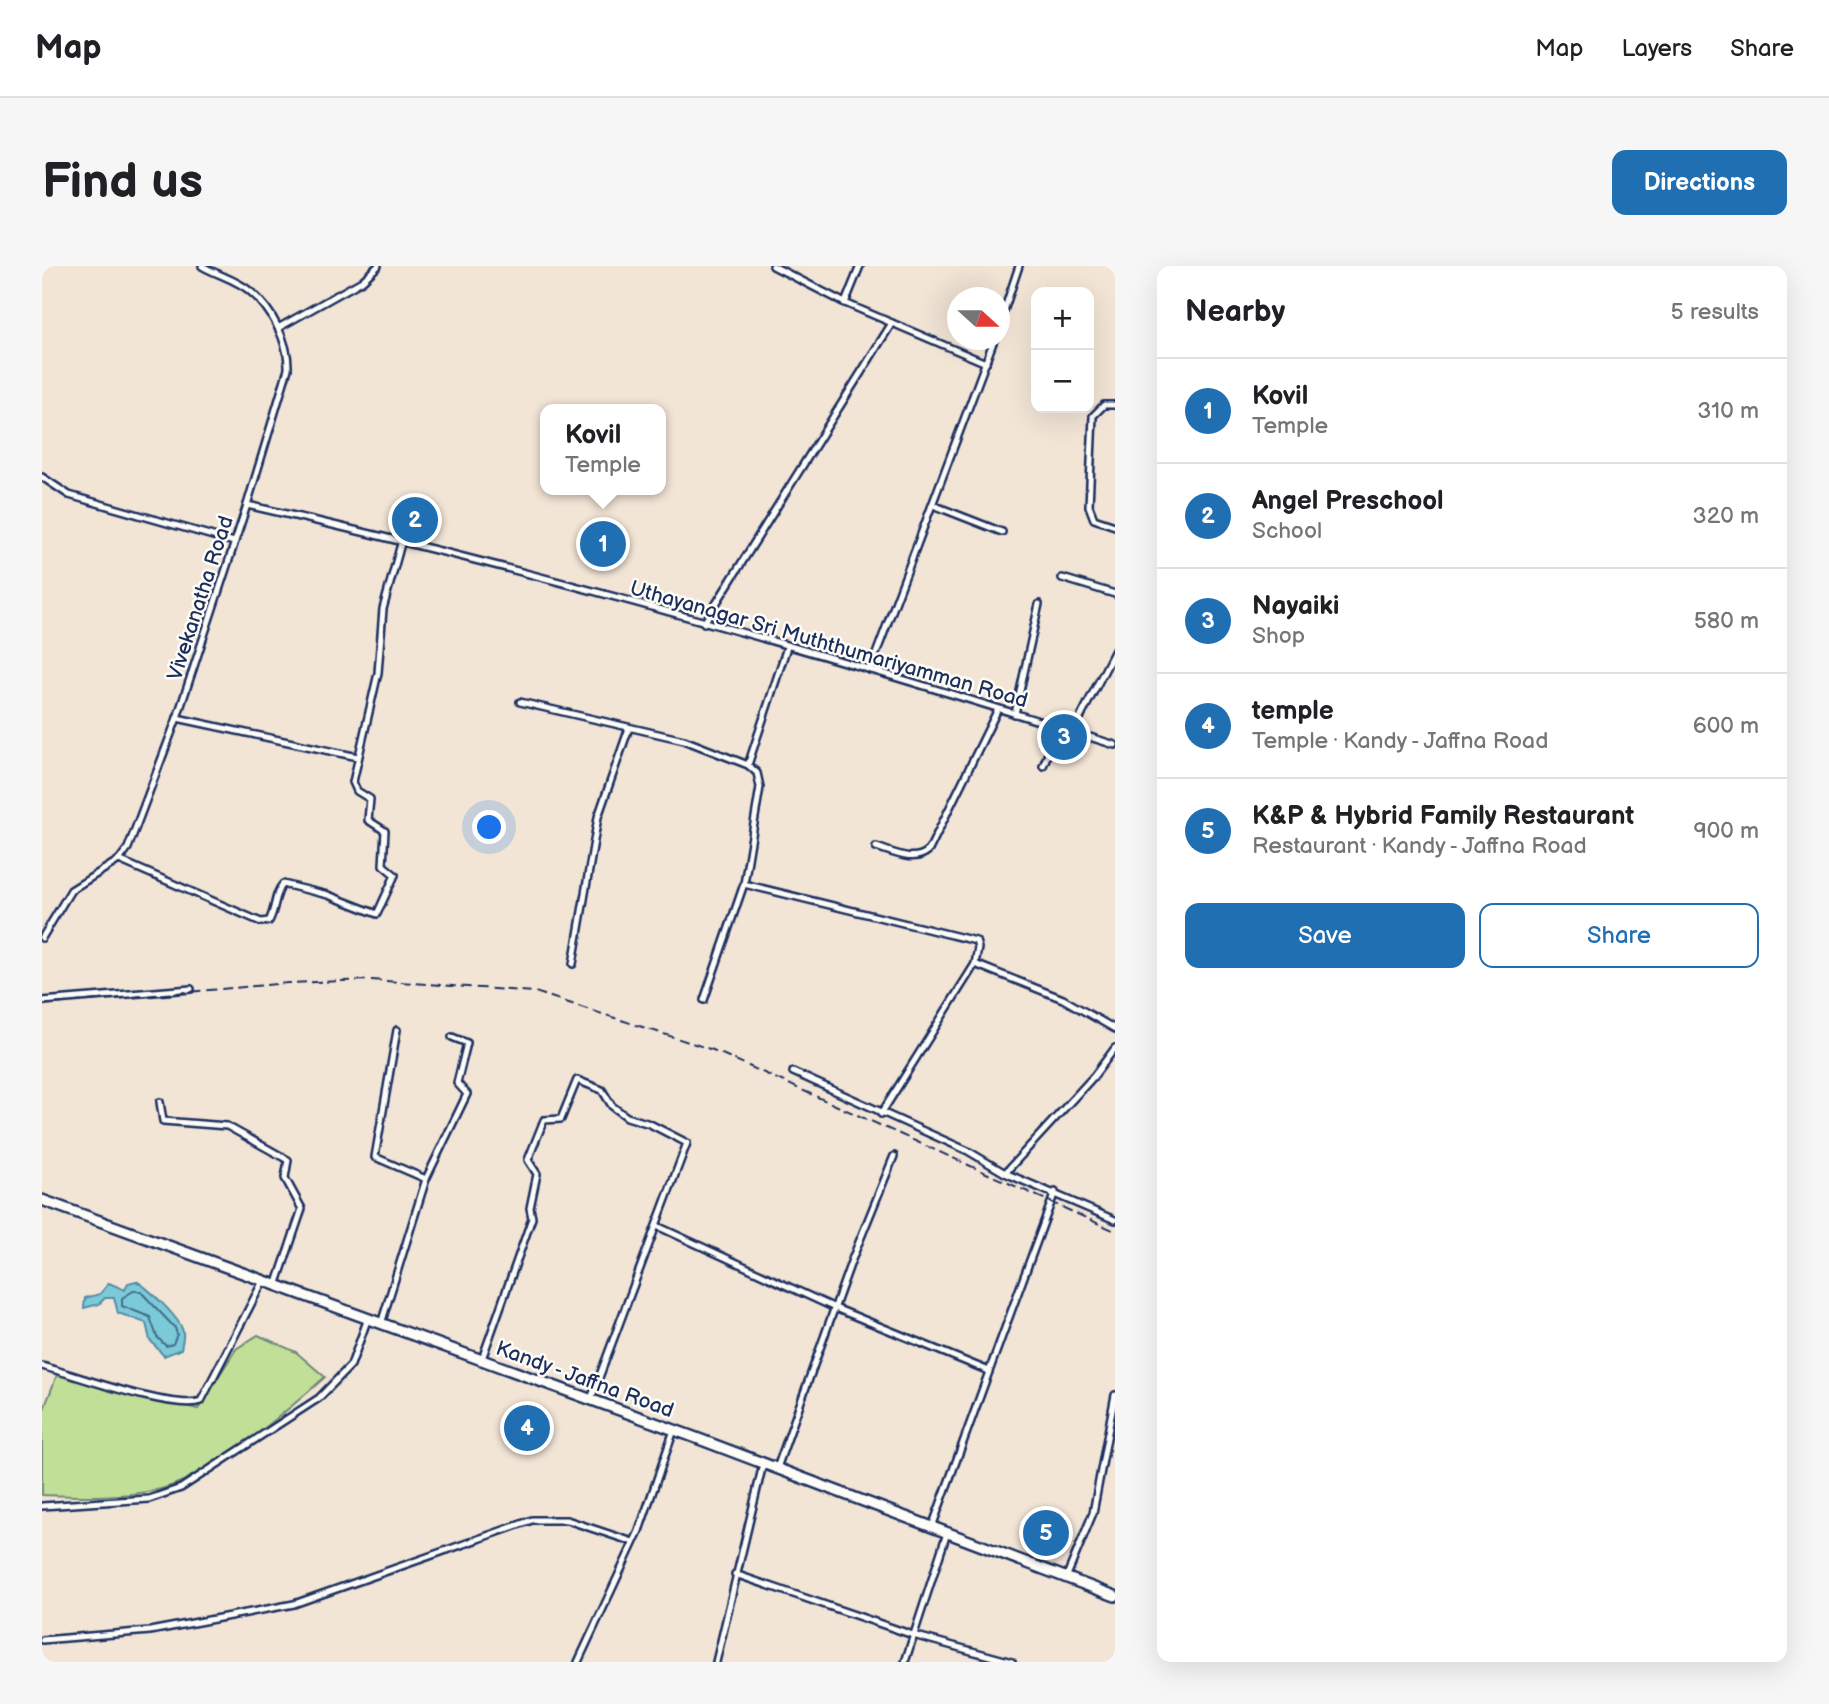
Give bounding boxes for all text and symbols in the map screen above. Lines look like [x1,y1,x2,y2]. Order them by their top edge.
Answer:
text: Map [35,28,101,68]
text: Map [1535,34,1583,63]
text: Layers [1621,34,1692,63]
text: Share [1730,34,1794,63]
button: Directions [1612,150,1787,215]
text: Find us [42,153,203,212]
north arrow [947,287,1010,350]
map controls [1031,287,1094,413]
button: + [1031,287,1094,350]
text: Nearby [1185,294,1285,330]
text: 5 results [1671,298,1759,326]
button: − [1031,350,1094,413]
text: Kovil [1252,381,1308,412]
text: 1 [1203,397,1213,425]
text: 310 m [1697,397,1759,425]
popup [540,404,666,495]
text: Temple [1252,412,1328,440]
text: Kovil [565,420,621,451]
text: Temple [565,451,641,479]
text: Angel Preschool [1252,486,1444,517]
pin: 2 [392,494,438,546]
text: 2 [1201,502,1215,530]
text: 320 m [1693,502,1759,530]
street label: Vivekanatha Road [162,513,239,684]
text: School [1252,517,1322,545]
pin: 1 [580,518,626,570]
street label: Uthayanagar Sri Muththumariyamman Road [627,576,1031,713]
text: Nayaiki [1252,591,1339,622]
text: 3 [1201,607,1215,635]
text: 580 m [1694,607,1759,635]
text: Shop [1252,622,1305,650]
text: temple [1252,696,1334,727]
pin: 3 [1041,711,1087,763]
text: 4 [1201,712,1215,740]
text: 600 m [1693,712,1759,740]
text: Temple · Kandy - Jaffna Road [1252,727,1548,755]
text: K&P & Hybrid Family Restaurant [1252,801,1634,832]
your location [472,810,506,844]
text: 5 [1201,817,1215,845]
text: 900 m [1693,817,1759,845]
text: Restaurant · Kandy - Jaffna Road [1252,832,1587,860]
button: Save [1185,903,1465,968]
button: Share [1479,903,1759,968]
street label: Kandy - Jaffna Road [492,1336,677,1423]
pin: 4 [504,1402,550,1454]
pin: 5 [1023,1507,1069,1559]

